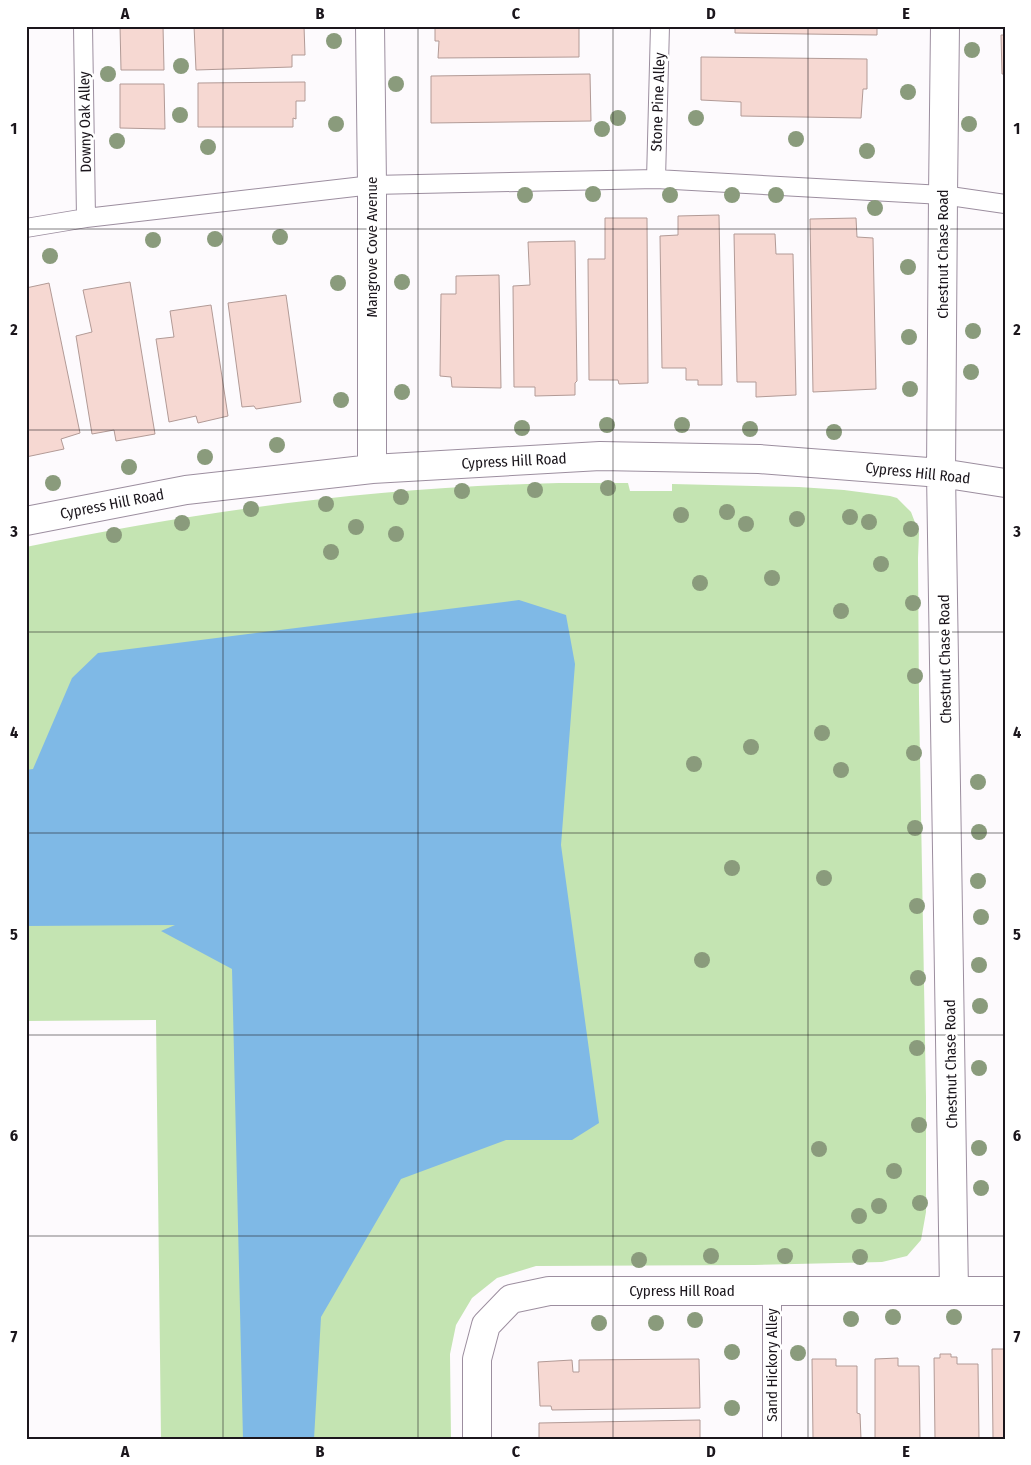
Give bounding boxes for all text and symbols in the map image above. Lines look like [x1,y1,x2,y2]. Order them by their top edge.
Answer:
text: A [120,4,130,23]
text: B [316,4,325,23]
text: C [512,4,521,23]
text: D [706,4,716,23]
text: E [902,4,910,23]
street label: Stone Pine Alley [647,52,669,152]
street label: Downy Oak Alley [75,71,95,173]
text: 1 [11,119,17,138]
text: 1 [1014,119,1020,138]
street label: Mangrove Cove Avenue [363,177,381,317]
street label: Chestnut Chase Road [934,189,952,319]
text: 2 [9,320,18,339]
text: 2 [1012,320,1021,339]
street label: Cypress Hill Road [461,449,567,473]
street label: Cypress Hill Road [865,459,971,487]
street label: Cypress Hill Road [59,485,165,523]
text: 3 [9,522,18,541]
text: 3 [1012,522,1021,541]
street label: Chestnut Chase Road [935,594,955,724]
text: 4 [10,723,18,742]
text: 4 [1013,723,1021,742]
text: 5 [10,925,18,944]
text: 5 [1013,925,1021,944]
street label: Chestnut Chase Road [941,999,961,1129]
text: 6 [10,1126,18,1145]
text: 6 [1013,1126,1021,1145]
street label: Cypress Hill Road [629,1282,735,1300]
street label: Sand Hickory Alley [763,1308,781,1422]
text: 7 [11,1327,18,1346]
text: 7 [1014,1327,1021,1346]
text: A [120,1442,130,1461]
text: B [316,1442,325,1461]
text: C [512,1442,521,1461]
text: D [706,1442,716,1461]
text: E [902,1442,910,1461]

